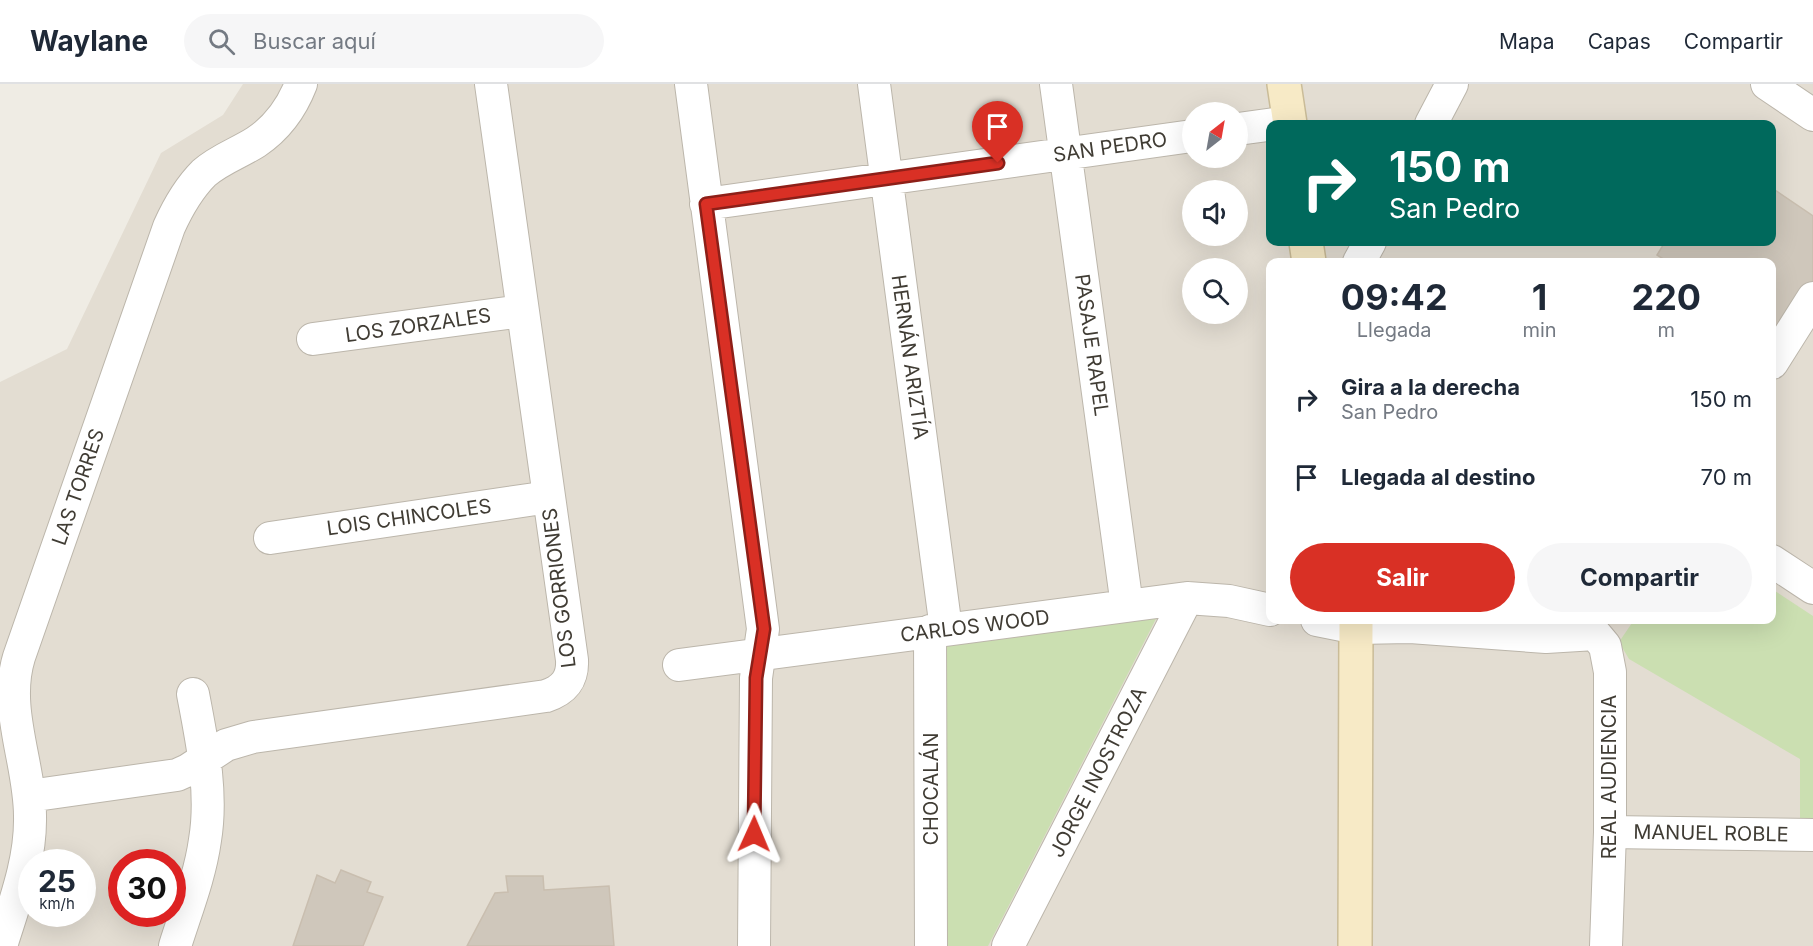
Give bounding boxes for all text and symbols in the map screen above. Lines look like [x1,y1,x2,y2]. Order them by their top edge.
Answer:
search box [184,14,604,68]
text: Waylane [30,24,148,58]
icon: search [205,25,238,58]
text: Buscar aquí [253,28,376,54]
text: Mapa [1499,29,1555,54]
text: Capas [1588,29,1651,54]
text: Compartir [1684,29,1783,54]
pin [972,101,1023,163]
north arrow [1182,102,1248,168]
map controls [1182,102,1248,324]
icon: arrive [981,110,1014,143]
street label: SAN PEDRO [1052,127,1168,167]
text: 150 m [1389,141,1511,192]
icon: right [1290,144,1368,222]
button: sound [1182,180,1248,246]
text: San Pedro [1389,192,1520,225]
button: search [1182,258,1248,324]
street label: PASAJE RAPEL [1070,272,1114,418]
street label: HERNÁN ARIZTÍA [887,273,934,441]
text: 09:42 [1341,275,1448,319]
text: 1 [1532,275,1547,319]
text: 220 [1631,275,1701,319]
street label: LOS ZORZALES [343,303,493,347]
text: Llegada [1357,318,1432,342]
text: min [1522,318,1557,342]
text: m [1658,318,1675,342]
text: Gira a la derecha [1341,374,1520,400]
icon: right [1290,383,1323,416]
text: 150 m [1690,386,1752,412]
text: San Pedro [1341,400,1438,424]
street label: LAS TORRES [47,426,109,548]
icon: arrive [1290,461,1323,494]
text: Llegada al destino [1341,464,1535,490]
text: 70 m [1701,464,1752,490]
street label: LOIS CHINCOLES [325,494,493,540]
street label: LOS GORRIONES [537,507,581,669]
button: Salir [1290,543,1515,612]
button: Compartir [1527,543,1752,612]
street label: CARLOS WOOD [899,605,1051,647]
street label: JORGE INOSTROZA [1045,683,1151,861]
street label: REAL AUDIENCIA [1597,695,1621,859]
street label: CHOCALÁN [918,733,943,845]
position arrow [722,802,786,866]
street label: MANUEL ROBLE [1633,820,1789,846]
speed limit sign: 30 [108,849,186,927]
text: 25 [38,863,76,899]
text: km/h [39,894,75,913]

